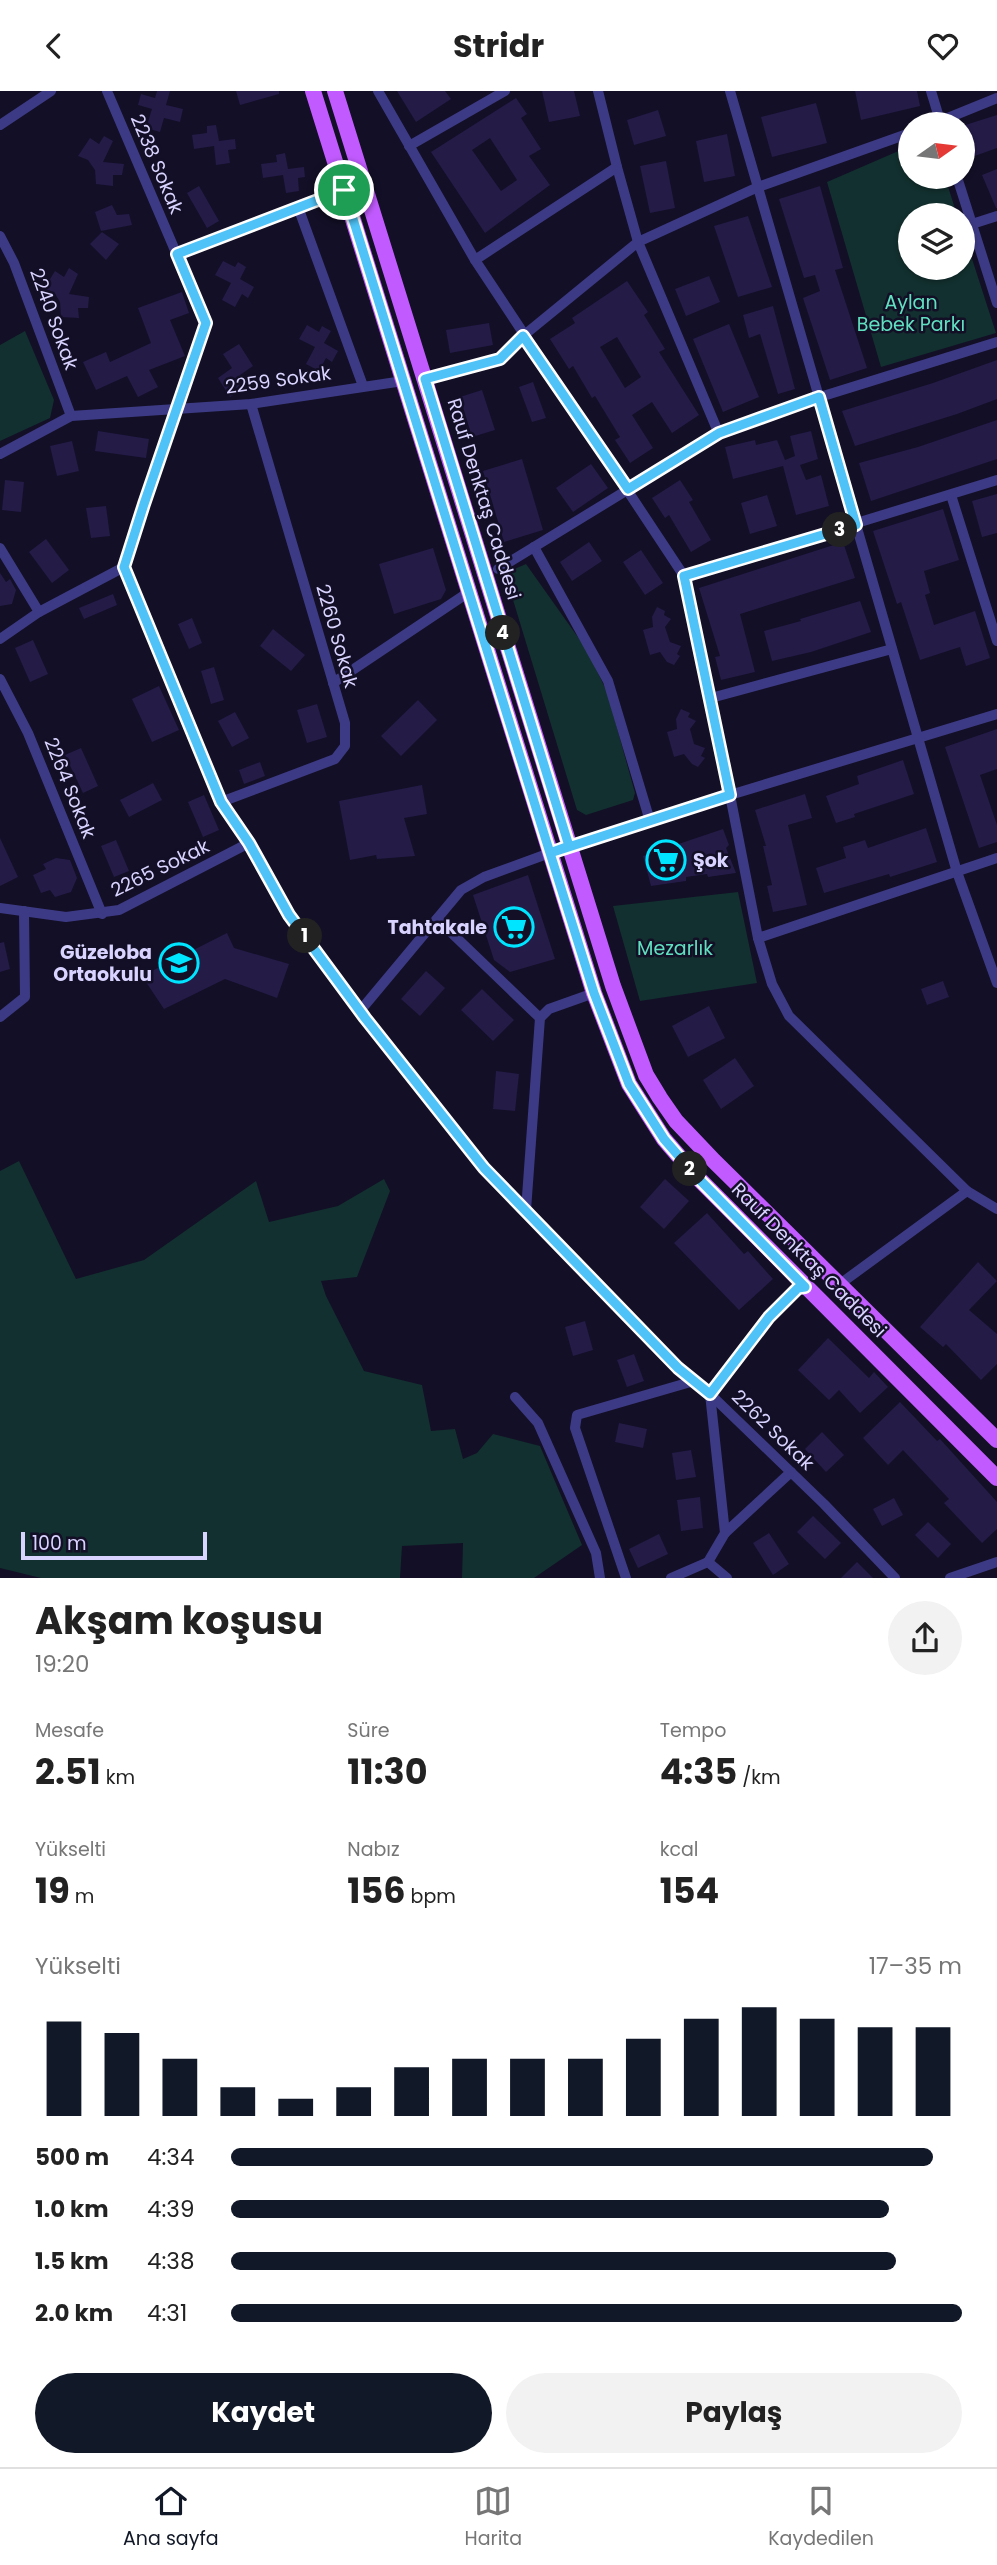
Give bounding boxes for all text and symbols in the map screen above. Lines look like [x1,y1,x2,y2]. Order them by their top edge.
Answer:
text: Stridr [453,23,544,68]
icon: back [35,27,73,65]
icon: heart [924,27,962,65]
street label: 2238 Sokak [124,110,190,218]
north arrow [898,112,975,189]
map controls [898,112,975,280]
pin [314,160,374,220]
icon: arrive [325,171,363,209]
button: layers [898,203,975,280]
street label: 2240 Sokak [23,264,85,374]
park label: Aylan Bebek Parkı [857,289,965,338]
street label: 2259 Sokak [223,359,333,401]
street label: Rauf Denktaş Caddesi [440,395,528,603]
pin: 3 [822,513,858,548]
text: 3 [834,516,845,543]
street label: 2260 Sokak [309,581,365,691]
pin: 4 [486,615,520,651]
text: 4 [496,619,509,646]
street label: 2264 Sokak [38,733,103,843]
street label: 2265 Sokak [106,832,214,904]
supermarket icon: Şok [645,839,687,881]
place label: Şok [693,847,729,874]
supermarket icon: Tahtakale [493,906,535,948]
place label: Tahtakale [387,914,487,941]
pin: 1 [288,919,322,953]
text: 1 [301,922,308,949]
park label: Mezarlık [637,935,713,962]
place label: Güzeloba Ortaokulu [53,939,152,988]
school or university icon: Güzeloba Ortaokulu [158,942,200,984]
pin: 2 [672,1151,708,1187]
text: 2 [684,1155,695,1182]
street label: Rauf Denktaş Caddesi [725,1176,893,1344]
street label: 2262 Sokak [726,1384,821,1477]
scale bar [21,1529,206,1561]
text: 100 m [32,1530,87,1557]
text: Akşam koşusu [35,1594,323,1647]
button: share [888,1601,962,1675]
text: 19:20 [35,1648,89,1680]
text: Mesafe [35,1717,104,1744]
text: Süre [347,1717,390,1744]
text: Tempo [660,1717,726,1744]
text: 2.51 [35,1747,101,1796]
text: 11:30 [347,1747,428,1796]
text: 4:35 [660,1747,737,1796]
text: km [101,1764,135,1791]
text: /km [737,1764,781,1791]
text: Yükselti [35,1836,106,1863]
text: Nabız [347,1836,400,1863]
text: kcal [660,1836,699,1863]
text: 19 [35,1866,70,1915]
text: 156 [347,1866,406,1915]
text: 154 [660,1866,719,1915]
text: m [70,1883,94,1910]
text: bpm [406,1883,456,1910]
text: Yükselti [35,1950,121,1982]
text: 17–35 m [869,1950,962,1982]
text: 500 m [35,2141,109,2173]
text: 4:34 [147,2141,194,2173]
text: 1.0 km [35,2193,109,2225]
text: 4:39 [147,2193,194,2225]
text: 1.5 km [35,2245,109,2277]
text: 4:38 [147,2245,194,2277]
text: 2.0 km [35,2297,113,2329]
text: 4:31 [147,2297,187,2329]
button: Kaydet [35,2373,492,2453]
button: Paylaş [506,2373,962,2453]
tab: Ana sayfa [123,2482,218,2553]
tab: Harita [465,2482,522,2553]
tab: Kaydedilen [768,2482,874,2553]

